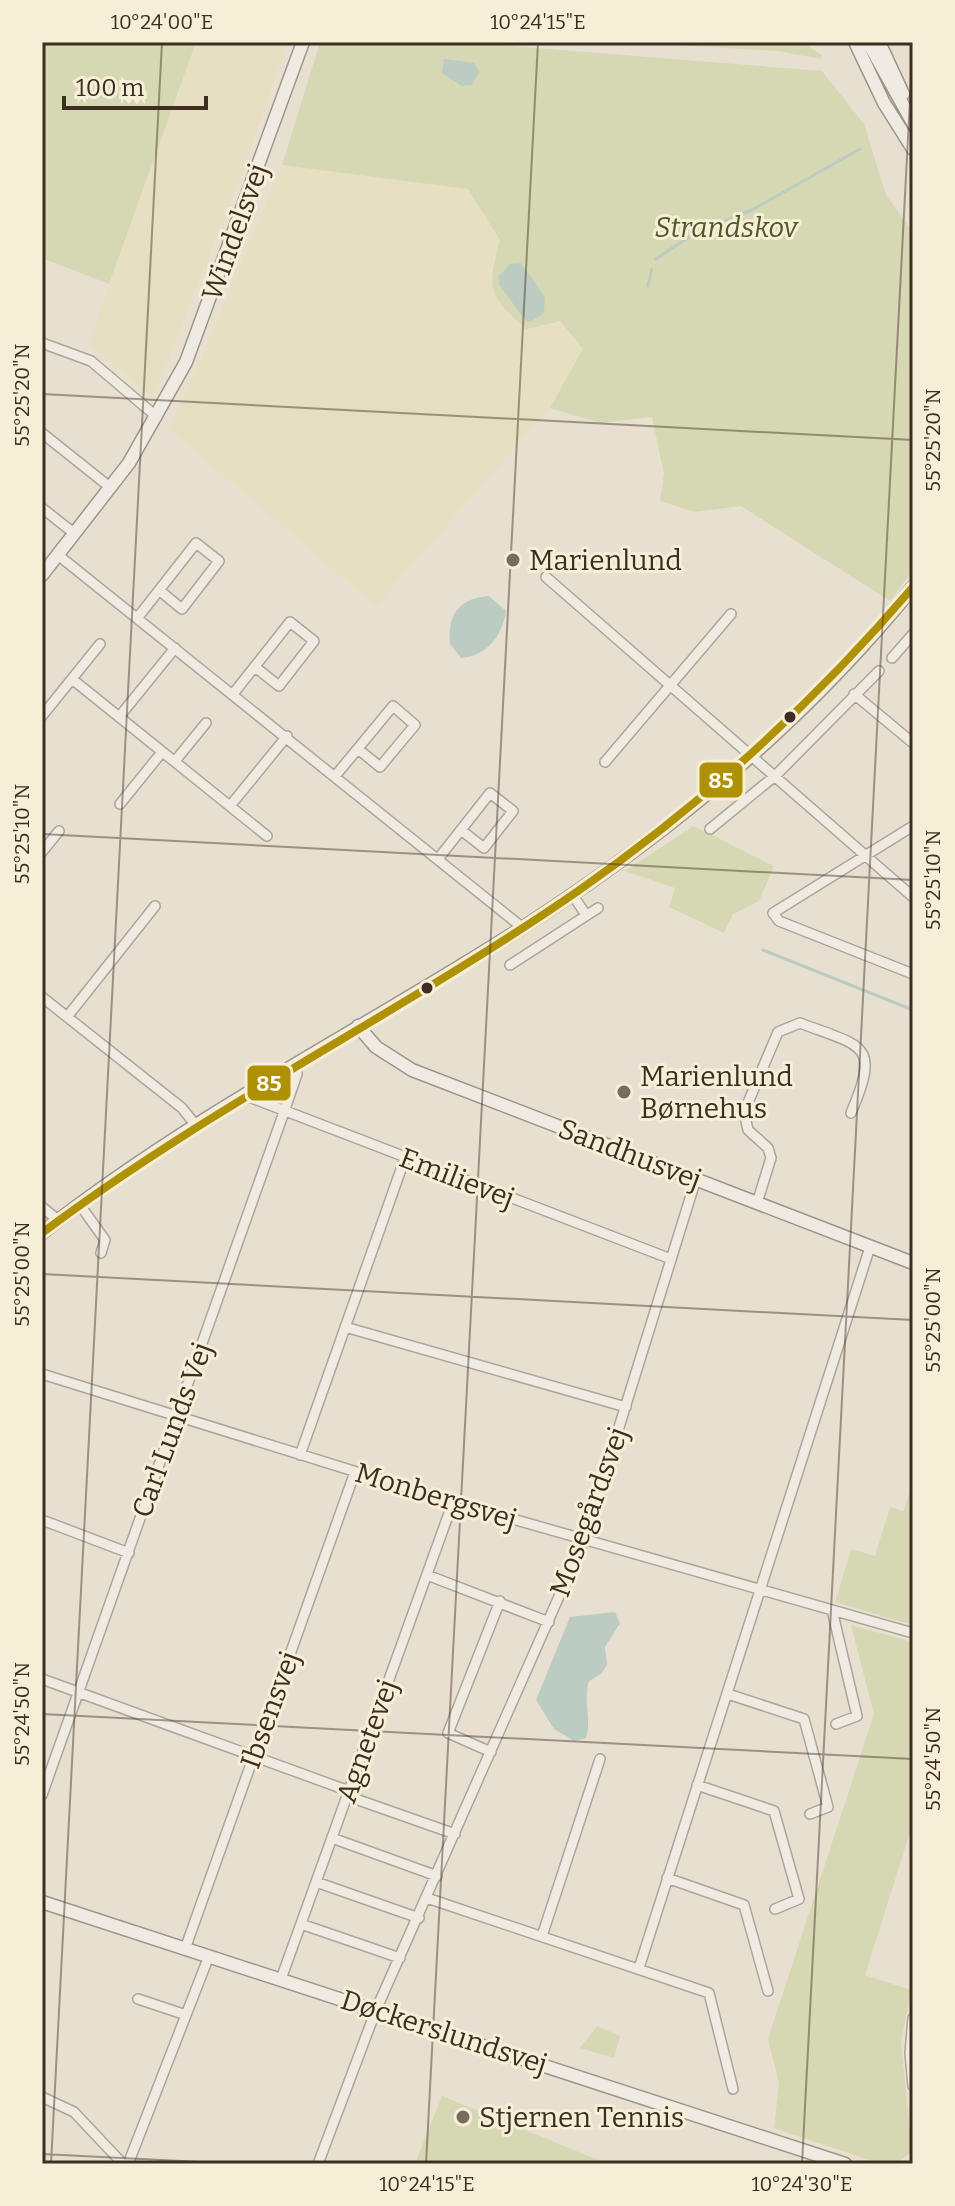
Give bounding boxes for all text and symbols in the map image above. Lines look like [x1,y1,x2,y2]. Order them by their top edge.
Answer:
text: 10°24'00"E [111,10,213,34]
text: 10°24'15"E [490,10,586,34]
scale bar [64,60,206,110]
text: 100 m [76,74,144,102]
street label: Windelsvej [195,159,275,305]
park label: Strandskov [654,211,799,244]
text: 55°25'20"N [10,343,34,447]
text: 55°25'20"N [921,388,945,492]
place label: Marienlund [529,544,682,577]
marker: Marienlund [504,551,522,569]
unlabelled marker [782,709,798,725]
line badge: 85 [698,761,744,799]
text: 85 [708,767,734,794]
text: 55°25'10"N [10,784,34,884]
text: 55°25'10"N [921,830,945,930]
unlabelled marker [419,980,435,996]
place label: Marienlund Børnehus [640,1060,793,1125]
line badge: 85 [246,1064,292,1102]
text: 85 [256,1070,282,1097]
marker: Marienlund Børnehus [615,1083,633,1101]
street label: Sandhusvej [554,1112,706,1196]
street label: Emilievej [395,1141,519,1215]
text: 55°25'00"N [10,1221,34,1327]
text: 55°25'00"N [921,1267,945,1373]
street label: Carl Lunds Vej [125,1338,219,1522]
street label: Mosegårdsvej [543,1423,635,1601]
street label: Monbergsvej [352,1456,520,1536]
street label: Ibsensvej [234,1647,306,1773]
text: 55°24'50"N [10,1662,34,1766]
street label: Agnetevej [329,1675,405,1807]
text: 55°24'50"N [921,1707,945,1811]
street label: Døckerslundsvej [337,1983,551,2081]
place label: Stjernen Tennis [479,2101,684,2134]
marker: Stjernen Tennis [454,2108,472,2126]
text: 10°24'15"E [379,2172,475,2196]
text: 10°24'30"E [751,2172,853,2196]

